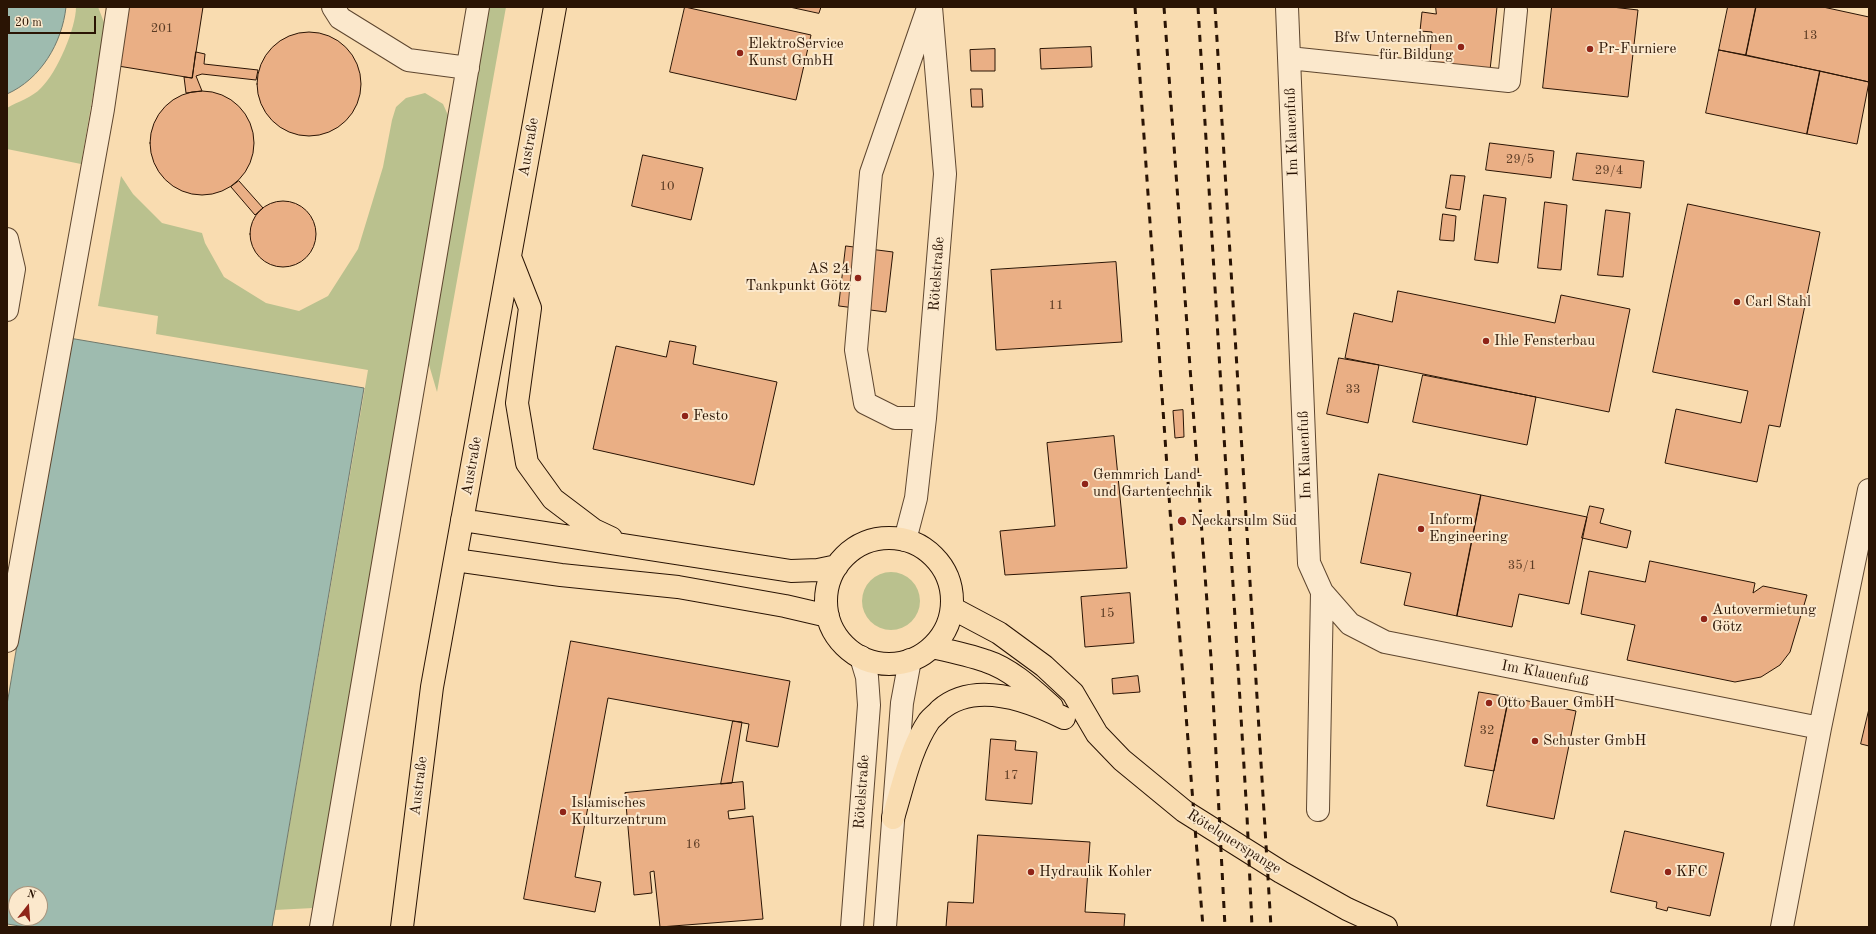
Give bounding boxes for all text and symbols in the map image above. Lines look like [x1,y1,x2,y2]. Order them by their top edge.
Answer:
scale bar [10,8,98,34]
text: 20 m [15,17,42,29]
house number: 201 [151,21,173,37]
house number: 13 [1802,28,1818,44]
place label: Bfw Unternehmen für Bildung [1334,29,1453,64]
place label: ElektroService Kunst GmbH [748,35,844,70]
place label: Pr-Furniere [1598,40,1676,58]
marker: Bfw Unternehmen für Bildung [1456,42,1466,52]
marker: Pr-Furniere [1585,44,1595,54]
marker: ElektroService Kunst GmbH [735,48,745,58]
street label: Im Klauenfuß [1281,87,1303,177]
street label: Austraße [515,116,543,178]
house number: 29/5 [1506,152,1534,168]
house number: 29/4 [1595,163,1623,179]
house number: 10 [659,179,675,195]
street label: Rötelstraße [925,236,949,312]
place label: AS 24 Tankpunkt Götz [746,260,850,295]
marker: AS 24 Tankpunkt Götz [853,273,863,283]
place label: Carl Stahl [1745,293,1811,311]
marker: Carl Stahl [1732,297,1742,307]
house number: 11 [1048,298,1064,314]
place label: Ihle Fensterbau [1494,332,1595,350]
marker: Ihle Fensterbau [1481,336,1491,346]
house number: 33 [1345,382,1361,398]
place label: Festo [693,407,728,425]
street label: Im Klauenfuß [1294,410,1316,500]
marker: Festo [680,411,690,421]
street label: Austraße [458,435,486,497]
place label: Gemmrich Land- und Gartentechnik [1093,466,1213,501]
marker: Gemmrich Land- und Gartentechnik [1080,479,1090,489]
place label: Inform Engineering [1429,511,1508,546]
place label: Neckarsulm Süd [1191,512,1297,530]
marker: Neckarsulm Süd [1176,515,1188,527]
marker: Inform Engineering [1416,524,1426,534]
house number: 35/1 [1508,558,1536,574]
place label: Autovermietung Götz [1712,601,1816,636]
house number: 15 [1099,606,1115,622]
marker: Autovermietung Götz [1699,614,1709,624]
street label: Im Klauenfuß [1500,657,1590,691]
place label: Otto Bauer GmbH [1497,694,1615,712]
marker: Otto Bauer GmbH [1484,698,1494,708]
house number: 32 [1479,723,1495,739]
place label: Schuster GmbH [1543,732,1646,750]
marker: Schuster GmbH [1530,736,1540,746]
street label: Rötelstraße [850,754,874,830]
street label: Austraße [406,755,432,817]
house number: 17 [1003,768,1019,784]
place label: Islamisches Kulturzentrum [571,794,667,829]
street label: Rötelquerspange [1184,806,1284,878]
marker: Islamisches Kulturzentrum [558,807,568,817]
house number: 16 [685,837,701,853]
place label: Hydraulik Kohler [1039,863,1152,881]
place label: KFC [1676,863,1708,881]
marker: Hydraulik Kohler [1026,867,1036,877]
marker: KFC [1663,867,1673,877]
north arrow [8,886,48,926]
text: N [26,889,37,901]

